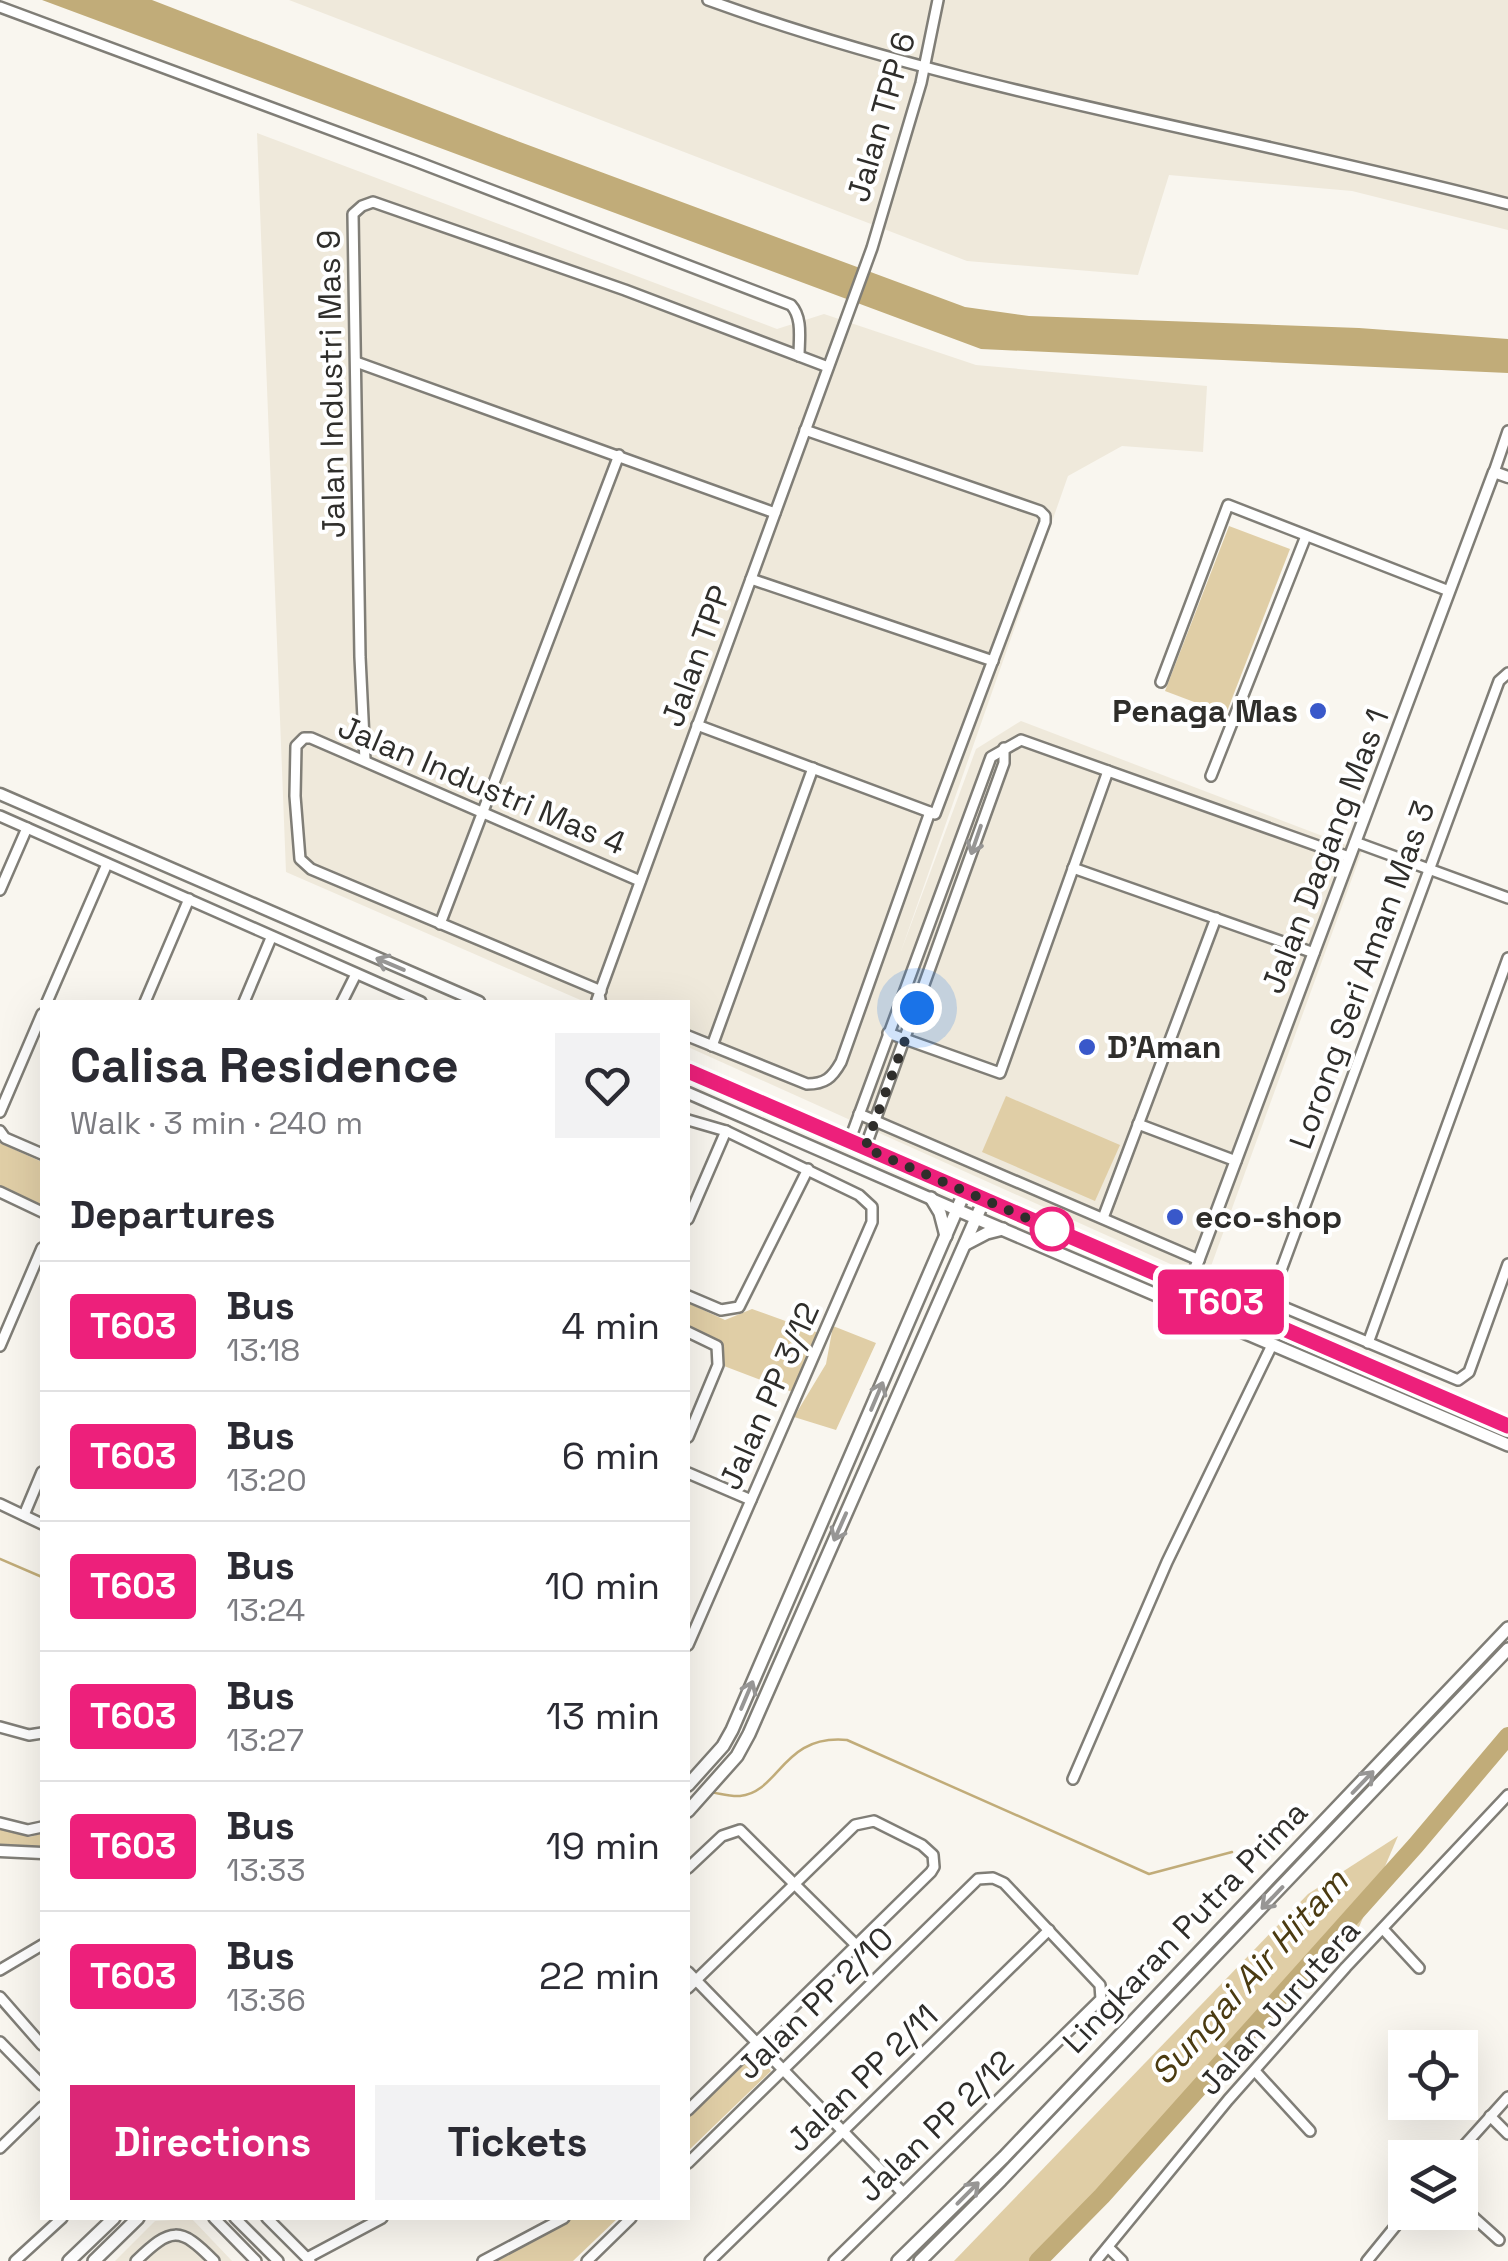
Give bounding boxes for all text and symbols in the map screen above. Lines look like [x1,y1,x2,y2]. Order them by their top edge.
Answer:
street label: Jalan TPP 6 [838,27,924,207]
street label: Jalan Industri Mas 9 [308,230,354,538]
street label: Jalan TPP [652,580,740,732]
place label: Penaga Mas [1112,691,1298,731]
marker: Penaga Mas [1307,700,1329,722]
street label: Jalan Dagang Mas 1 [1252,703,1398,999]
street label: Jalan Industri Mas 4 [332,706,632,864]
street label: Lorong Seri Aman Mas 3 [1280,796,1444,1154]
one-way arrow [966,824,984,855]
one-way arrow [375,954,406,972]
your location [892,983,942,1033]
place label: D'Aman [1107,1027,1222,1067]
button: heart [555,1033,660,1138]
text: Calisa Residence [70,1035,459,1096]
marker: D'Aman [1076,1036,1098,1058]
text: Walk · 3 min · 240 m [70,1103,363,1143]
text: Departures [70,1191,275,1239]
place label: eco-shop [1195,1197,1342,1237]
marker: eco-shop [1164,1206,1186,1228]
unlabelled marker [1031,1208,1073,1250]
line badge: T603 [1151,1270,1291,1334]
text: T603 [1178,1280,1264,1324]
text: Bus [226,1282,295,1330]
street label: Jalan PP 3/12 [710,1296,828,1496]
text: 4 min [561,1302,660,1350]
text: T603 [90,1304,176,1348]
text: 13:18 [226,1330,300,1370]
one-way arrow [869,1381,887,1412]
text: Bus [226,1412,295,1460]
text: 6 min [562,1432,660,1480]
text: T603 [90,1434,176,1478]
text: 13:20 [226,1460,307,1500]
one-way arrow [830,1511,848,1542]
text: Bus [226,1542,295,1590]
text: 10 min [545,1562,660,1610]
text: T603 [90,1564,176,1608]
text: 13:24 [226,1590,305,1630]
text: Bus [226,1672,295,1720]
one-way arrow [739,1680,757,1711]
text: 13 min [546,1692,660,1740]
text: T603 [90,1694,176,1738]
text: 13:27 [226,1720,304,1760]
one-way arrow [1351,1770,1375,1794]
street label: Lingkaran Putra Prima [1054,1793,1316,2061]
text: Bus [226,1802,295,1850]
text: 19 min [546,1822,660,1870]
text: T603 [90,1824,176,1868]
text: 13:33 [226,1850,306,1890]
water label: Sungai Air Hitam [1141,1860,1358,2094]
one-way arrow [1260,1885,1284,1909]
street label: Jalan Jurutera [1189,1911,1369,2103]
street label: Jalan PP 2/10 [728,1918,902,2088]
text: Bus [226,1932,295,1980]
text: 22 min [539,1952,660,2000]
text: T603 [90,1954,176,1998]
text: 13:36 [226,1980,306,2020]
street label: Jalan PP 2/11 [778,1996,946,2160]
map controls [1388,2030,1478,2230]
button: locate [1388,2030,1478,2120]
street label: Jalan PP 2/12 [850,2042,1022,2210]
button: Directions [70,2085,355,2200]
button: Tickets [375,2085,660,2200]
button: layers [1388,2140,1478,2230]
one-way arrow [955,2181,979,2205]

